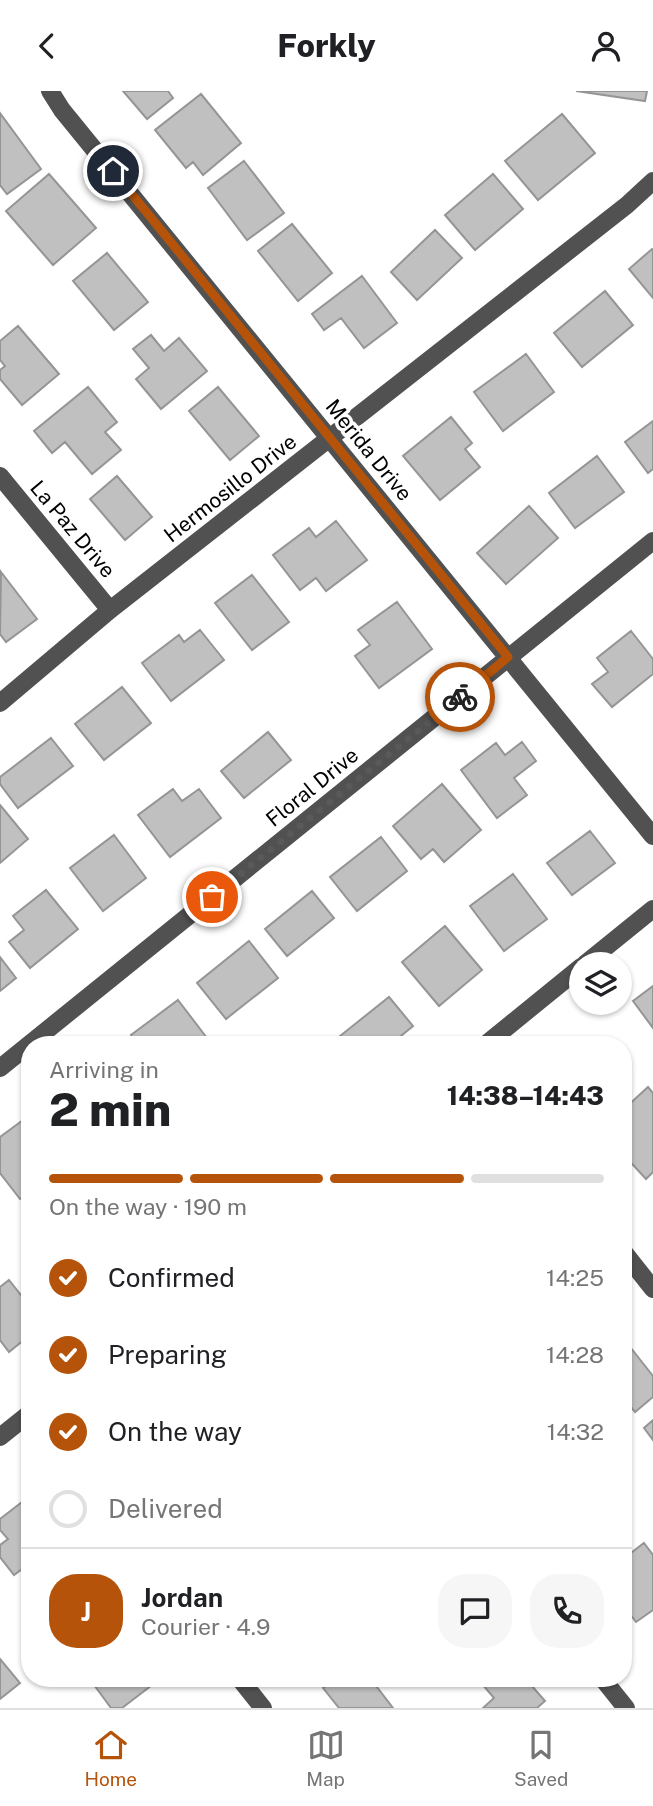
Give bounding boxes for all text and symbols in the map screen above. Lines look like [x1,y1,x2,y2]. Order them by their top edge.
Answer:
icon: back [28,27,66,65]
text: Forkly [277,27,376,64]
icon: person [587,27,625,65]
pin [83,141,143,201]
icon: home [94,152,132,190]
street label: Merida Drive [321,394,417,506]
street label: Hermosillo Drive [159,429,301,547]
street label: La Paz Drive [25,476,121,582]
courier [425,662,495,732]
icon: bike [441,678,479,716]
street label: Floral Drive [261,742,363,832]
pin [182,867,242,927]
icon: bag [193,878,231,916]
map controls [569,952,632,1015]
button: layers [569,952,632,1015]
text: Arriving in [49,1056,159,1083]
text: 14:38–14:43 [447,1080,604,1111]
text: 2 min [49,1082,171,1136]
text: On the way · 190 m [49,1193,247,1220]
icon: check [49,1259,87,1297]
text: Confirmed [108,1262,235,1293]
text: 14:25 [546,1264,604,1291]
icon: check [49,1336,87,1374]
text: Preparing [108,1339,227,1370]
text: 14:28 [546,1341,604,1368]
icon: check [49,1413,87,1451]
text: On the way [108,1416,242,1447]
text: 14:32 [547,1418,604,1445]
text: Delivered [108,1493,223,1524]
button: chat [438,1574,512,1648]
button: phone [530,1574,604,1648]
text: Jordan [141,1582,223,1613]
text: J [81,1596,91,1627]
text: Courier · 4.9 [141,1613,270,1640]
tab: Home [85,1726,137,1790]
tab: Map [306,1726,345,1790]
tab: Saved [514,1726,568,1790]

